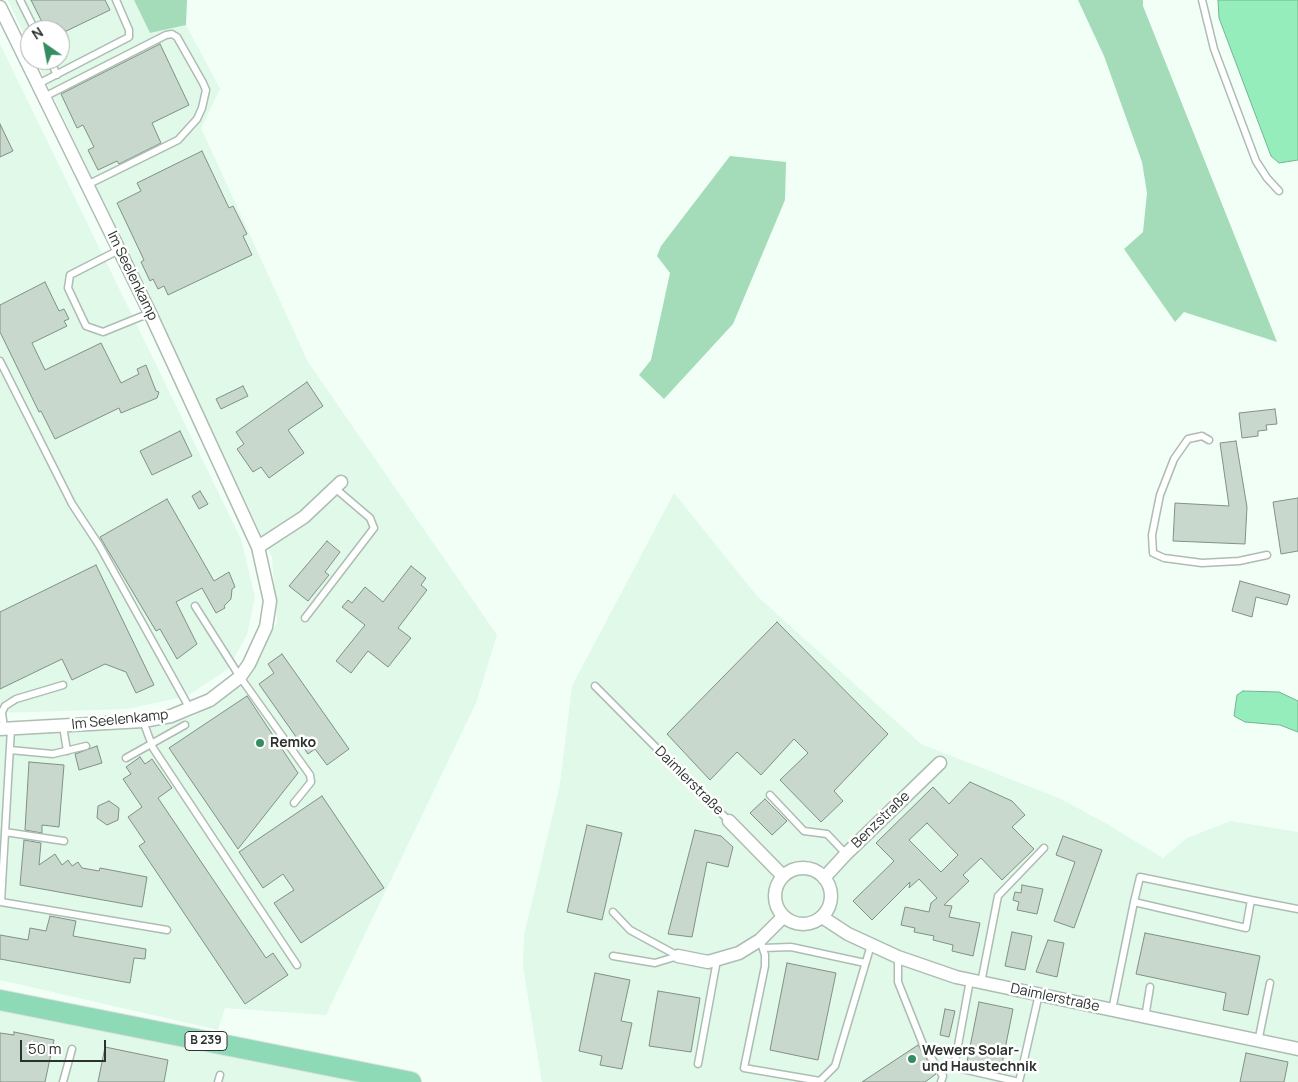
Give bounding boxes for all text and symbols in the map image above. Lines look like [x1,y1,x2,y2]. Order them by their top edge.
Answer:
north arrow [20,20,70,70]
text: N [28,22,46,44]
street label: Im Seelenkamp [103,229,161,323]
street label: Im Seelenkamp [71,707,169,733]
place label: Remko [270,735,316,751]
marker: Remko [254,737,266,749]
street label: Daimlerstraße [651,743,727,819]
street label: Benzstraße [848,788,914,852]
street label: Daimlerstraße [1009,980,1101,1016]
scale bar [22,1030,109,1062]
road number: B 239 [185,1032,227,1050]
text: 50 m [28,1038,62,1059]
place label: Wewers Solar- und Haustechnik [922,1043,1036,1076]
marker: Wewers Solar- und Haustechnik [906,1053,918,1065]

